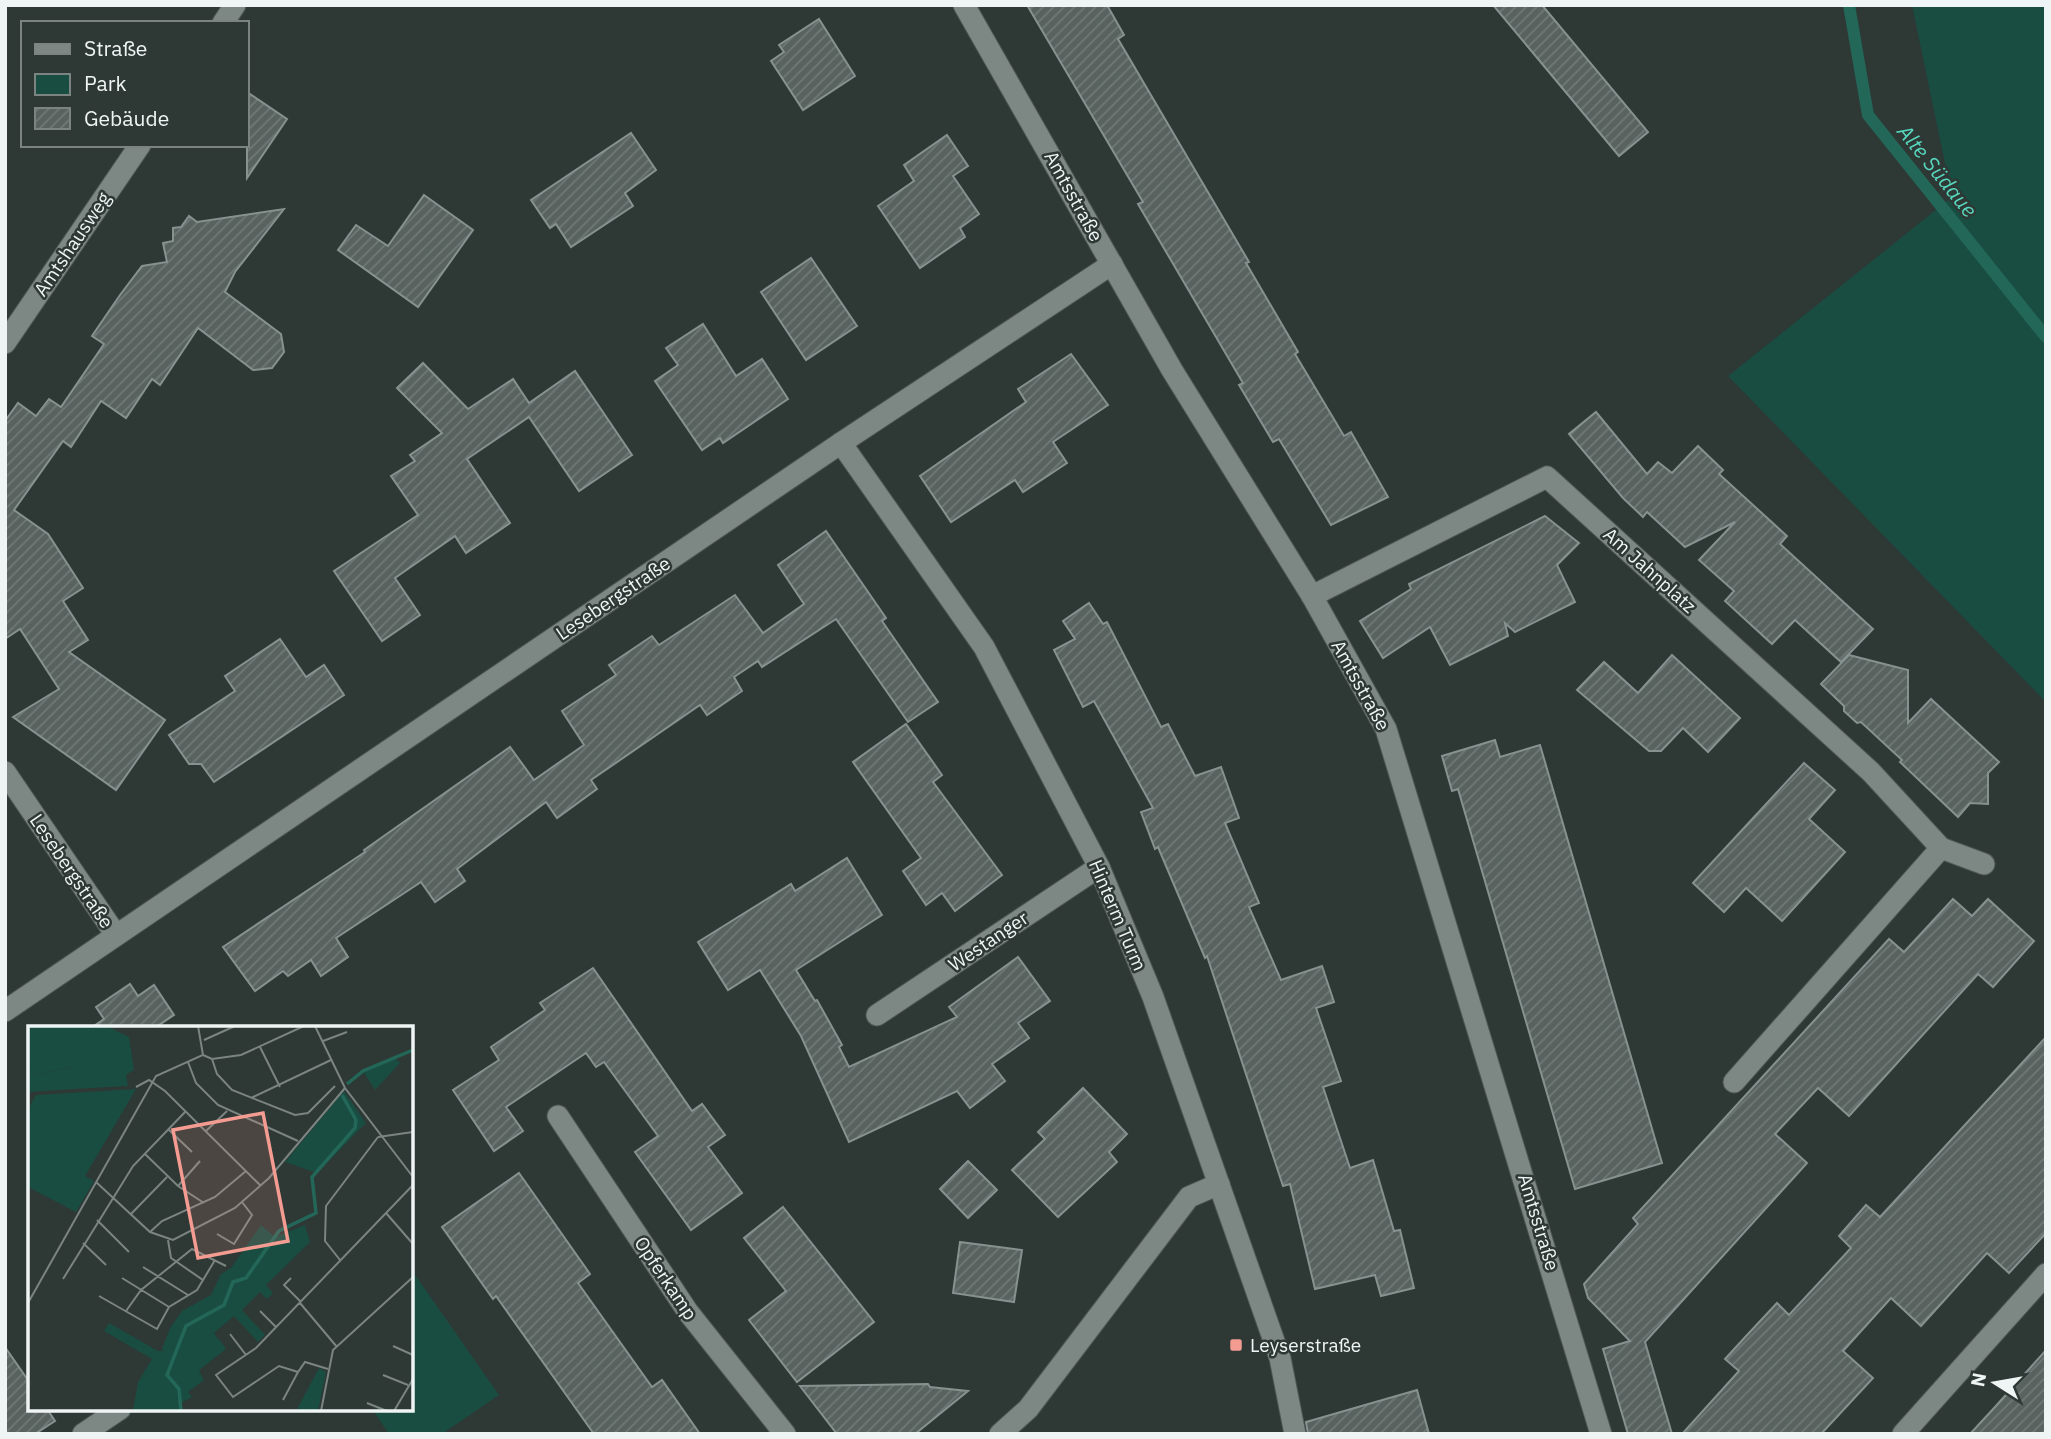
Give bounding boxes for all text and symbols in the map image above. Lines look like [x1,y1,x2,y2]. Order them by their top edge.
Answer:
legend [21,21,248,147]
text: Straße [84,34,147,62]
text: Park [84,69,127,97]
text: Gebäude [84,104,169,132]
water label: Alte Südaue [1891,117,1984,223]
street label: Amtsstraße [1039,146,1109,246]
street label: Amtshausweg [28,187,116,301]
street label: Am Jahnplatz [1599,522,1701,618]
street label: Lesebergstraße [551,551,675,645]
street label: Amtsstraße [1326,635,1396,735]
street label: Lesebergstraße [25,809,119,933]
street label: Hinterm Turm [1084,856,1152,974]
street label: Westanger [944,906,1033,976]
inset map [28,1026,413,1411]
street label: Amtsstraße [1513,1171,1565,1273]
street label: Opferkamp [629,1232,703,1324]
place label: Leyserstraße [1250,1333,1361,1357]
marker: Leyserstraße [1228,1337,1244,1353]
north arrow [1960,1348,2030,1418]
text: N [1965,1371,1991,1389]

